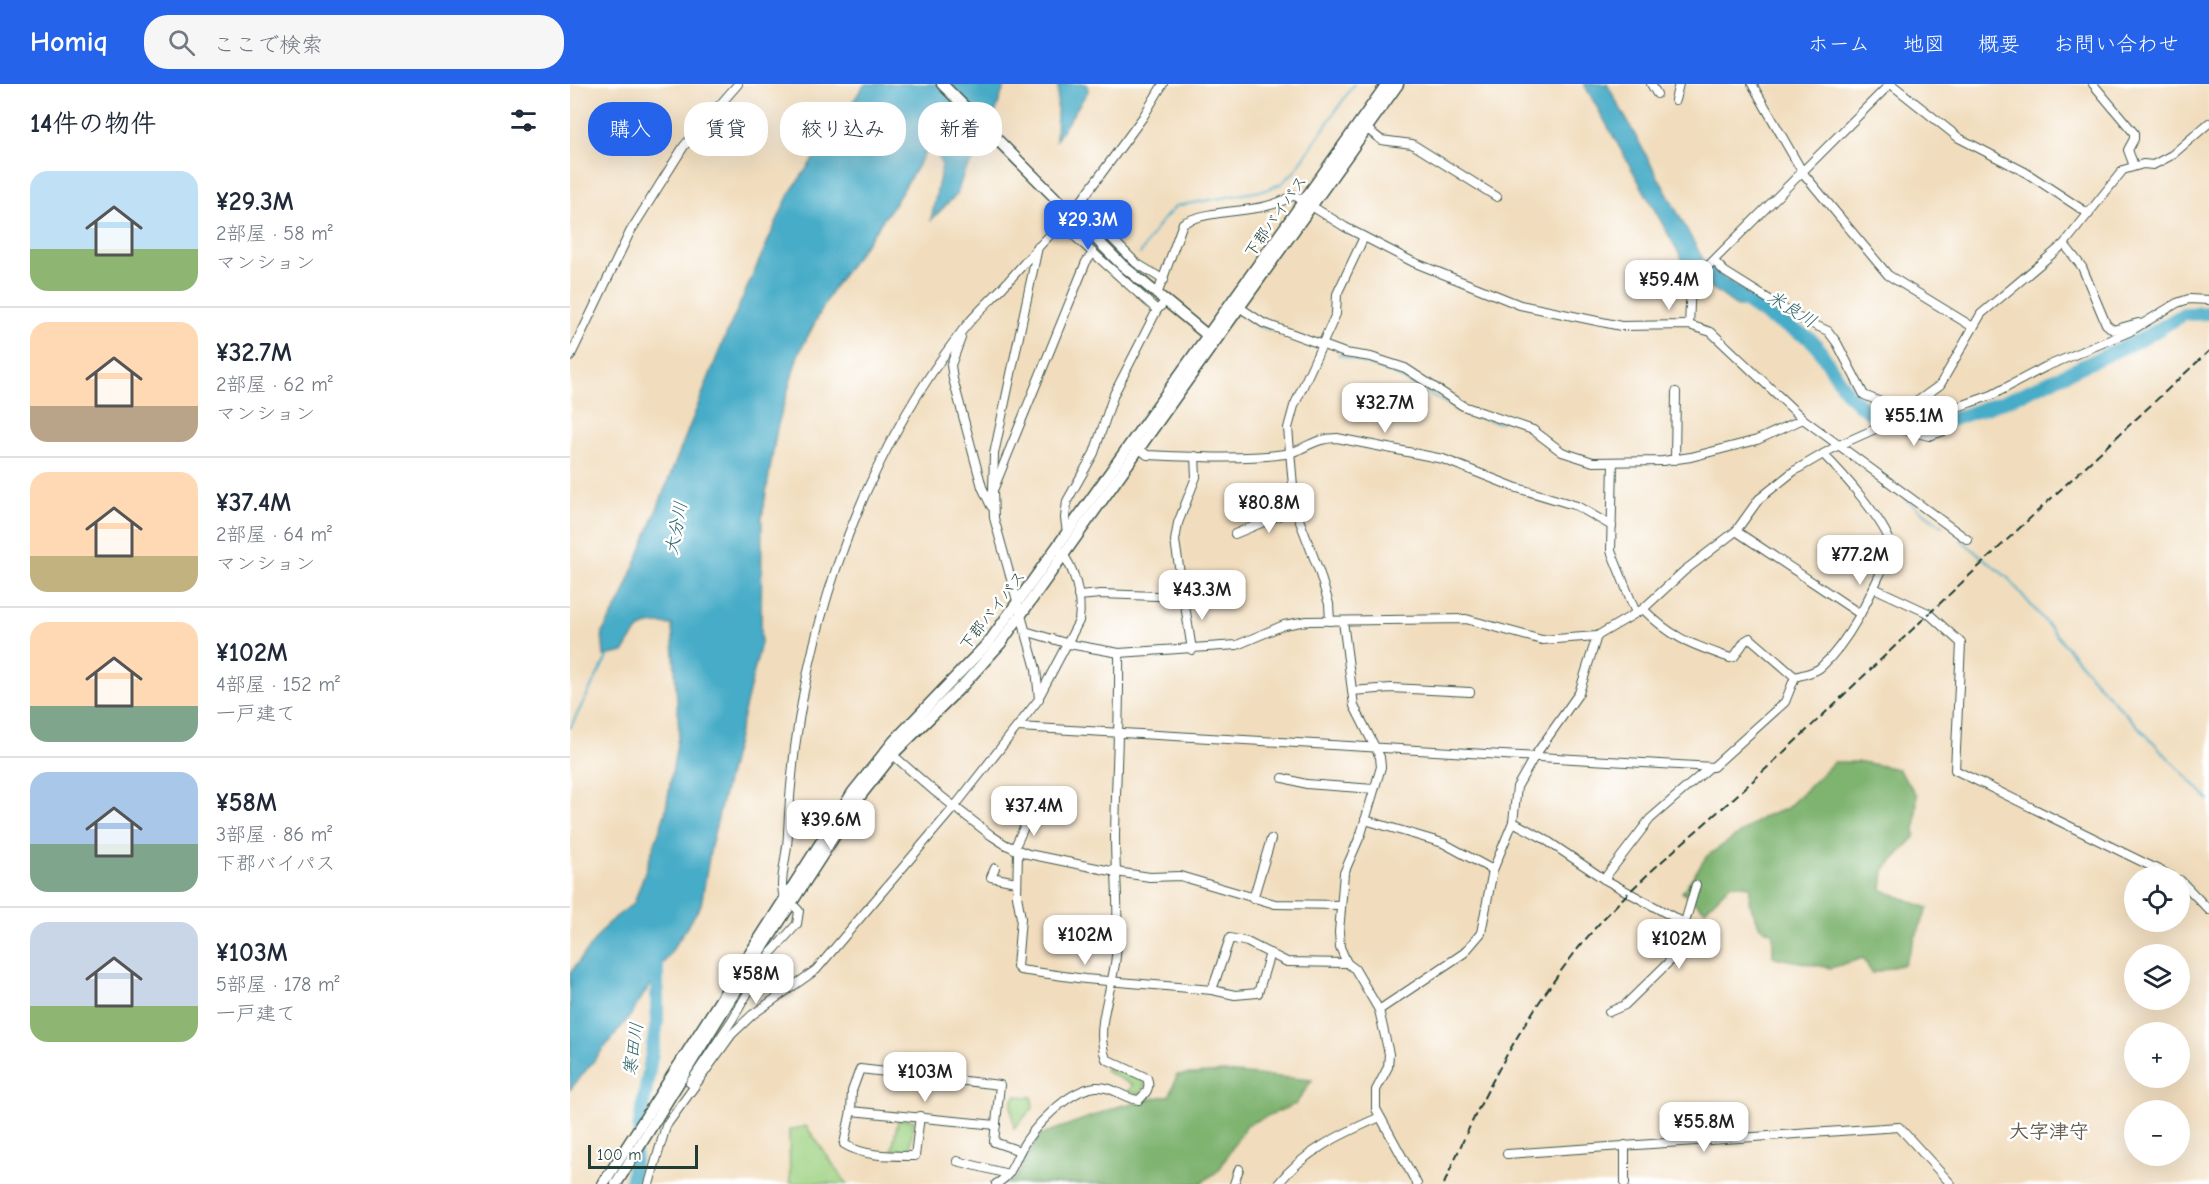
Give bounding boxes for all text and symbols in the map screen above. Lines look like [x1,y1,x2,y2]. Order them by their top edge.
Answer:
search box [144,15,564,69]
text: Homiq [30,26,108,58]
icon: search [165,26,198,59]
text: ここで検索 [213,32,323,58]
text: ホーム [1808,32,1870,56]
text: 地図 [1903,32,1945,56]
text: 概要 [1978,32,2020,56]
text: お問い合わせ [2053,32,2179,56]
chip: 購入 [588,102,672,156]
chip: 賃貸 [684,102,768,156]
chip: 絞り込み [780,102,906,156]
chip: 新着 [918,102,1002,156]
icon: filters [507,104,540,137]
text: 14件の物件 [30,109,156,139]
street label: 下郡バイパス [1241,172,1311,261]
text: ¥29.3M [216,187,294,217]
icon: home [78,195,150,267]
pin: ¥29.3M [1039,200,1137,251]
text: ¥29.3M [1058,208,1118,231]
text: 2部屋 · 58 m² [216,222,333,245]
text: マンション [216,251,315,274]
pin: ¥59.4M [1620,260,1718,311]
text: ¥59.4M [1639,268,1699,291]
water label: 米良川 [1763,286,1820,333]
text: ¥32.7M [216,338,292,368]
icon: home [78,346,150,418]
text: 2部屋 · 62 m² [216,373,333,396]
pin: ¥32.7M [1336,383,1434,434]
text: ¥32.7M [1356,391,1414,414]
pin: ¥55.1M [1865,396,1963,447]
text: マンション [216,402,315,425]
text: ¥55.1M [1885,404,1943,427]
pin: ¥80.8M [1220,483,1318,534]
text: ¥37.4M [216,488,291,518]
text: ¥80.8M [1238,491,1300,514]
icon: home [78,496,150,568]
water label: 大分川 [661,500,692,557]
text: 2部屋 · 64 m² [216,523,332,546]
pin: ¥77.2M [1811,535,1909,586]
text: ¥77.2M [1831,543,1889,566]
text: マンション [216,552,315,575]
street label: 下郡バイパス [956,567,1029,654]
pin: ¥43.3M [1153,570,1251,621]
text: ¥43.3M [1173,578,1231,601]
text: ¥102M [216,638,288,668]
icon: home [78,646,150,718]
text: 4部屋 · 152 m² [216,673,340,696]
text: 一戸建て [216,702,296,725]
pin: ¥37.4M [985,786,1083,837]
text: ¥58M [216,788,277,818]
text: ¥37.4M [1005,794,1063,817]
icon: home [78,796,150,868]
pin: ¥39.6M [782,800,880,851]
text: ¥39.6M [801,808,861,831]
text: 3部屋 · 86 m² [216,823,332,846]
text: 下郡バイパス [216,852,336,875]
map controls [2124,866,2190,1166]
button: locate [2124,866,2190,932]
pin: ¥102M [1043,915,1127,966]
pin: ¥102M [1637,919,1721,970]
text: ¥102M [1057,923,1113,946]
text: ¥102M [1651,927,1707,950]
text: ¥103M [216,938,288,968]
button: layers [2124,944,2190,1010]
icon: home [78,946,150,1018]
pin: ¥58M [720,954,792,1005]
text: ¥58M [733,962,779,985]
text: 5部屋 · 178 m² [216,973,340,996]
text: 一戸建て [216,1002,296,1025]
water label: 寒田川 [619,1021,648,1077]
button: + [2124,1022,2190,1088]
pin: ¥103M [883,1052,967,1103]
text: ¥103M [897,1060,953,1083]
button: − [2124,1100,2190,1166]
pin: ¥55.8M [1655,1102,1753,1153]
text: ¥55.8M [1673,1110,1735,1133]
district label: 大字津守 [2009,1120,2089,1143]
scale bar [588,1142,698,1170]
text: 100 m [597,1146,641,1164]

